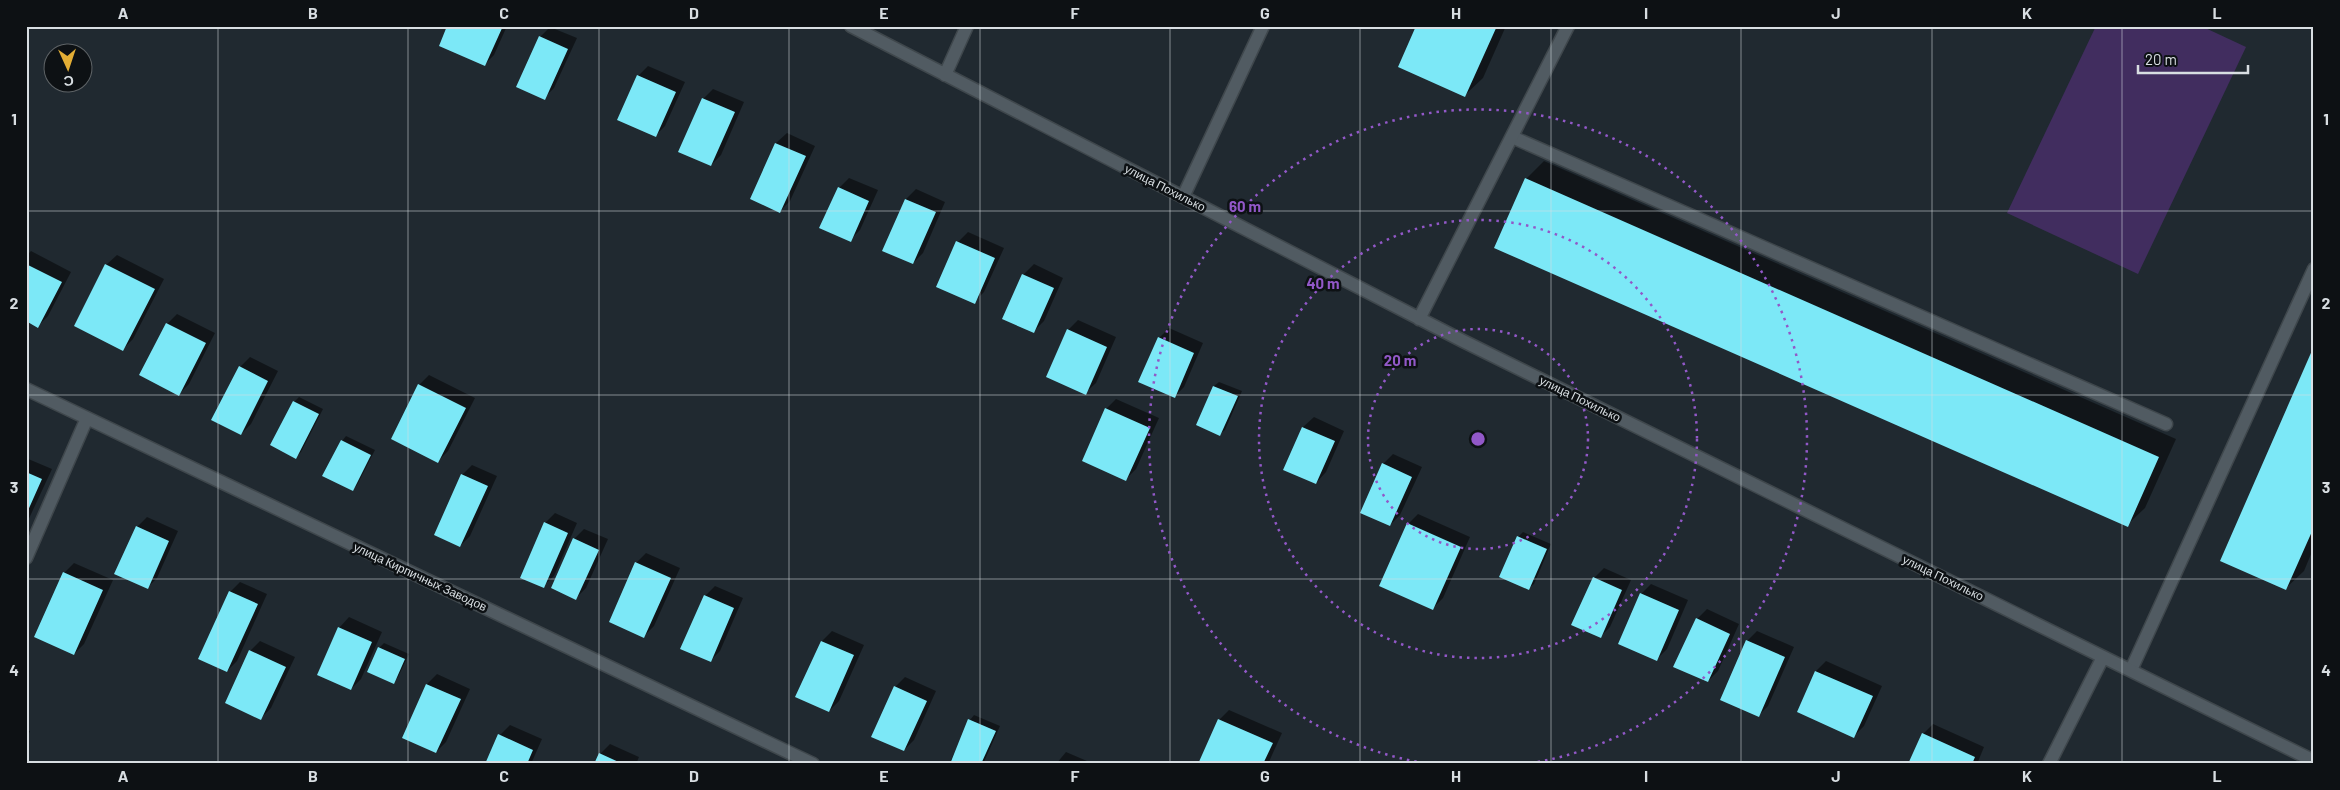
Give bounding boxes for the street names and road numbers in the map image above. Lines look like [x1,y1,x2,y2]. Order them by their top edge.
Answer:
street label: улица Похилько [1122,161,1208,214]
street label: улица Похилько [1537,372,1624,425]
street label: улица Кирпичных Заводов [351,539,489,614]
street label: улица Похилько [1900,551,1987,604]

